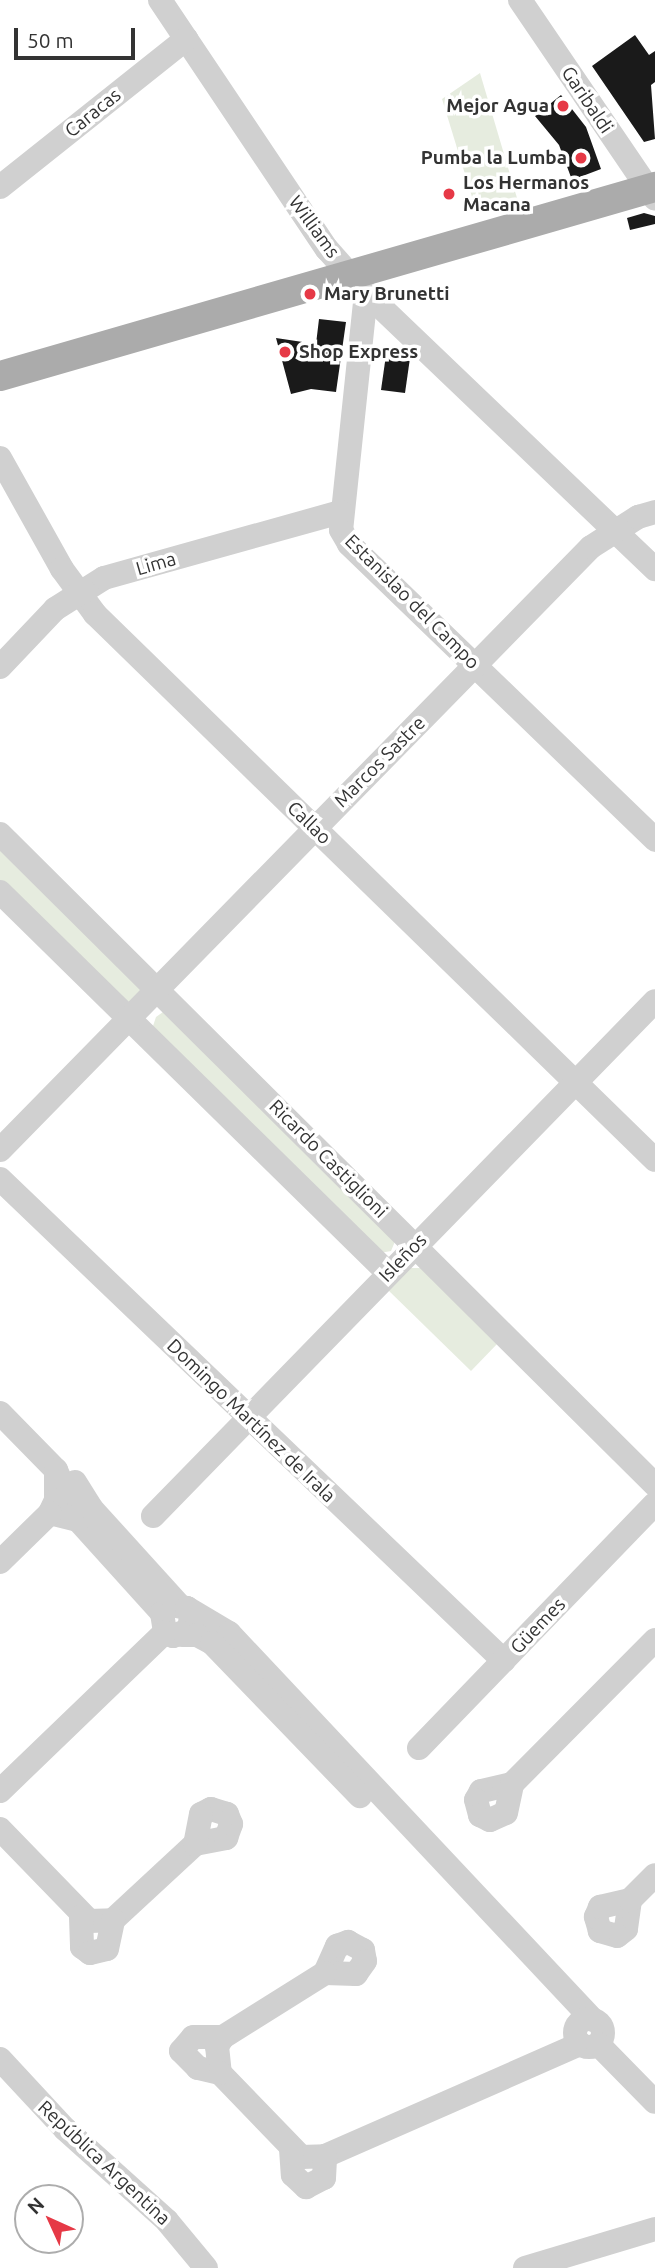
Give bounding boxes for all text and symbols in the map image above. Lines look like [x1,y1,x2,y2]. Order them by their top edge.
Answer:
scale bar [18,14,138,58]
text: 50 m [27,28,74,52]
street label: Garibaldi [556,62,618,138]
street label: Caracas [61,84,125,142]
place label: Mejor Agua [446,95,549,117]
marker: Mejor Agua [555,98,571,114]
place label: Pumba la Lumba [421,147,567,169]
marker: Pumba la Lumba [573,150,589,166]
place label: Los Hermanos Macana [463,172,589,216]
marker: Los Hermanos Macana [441,186,457,202]
street label: Williams [284,191,344,263]
place label: Mary Brunetti [324,283,449,305]
marker: Mary Brunetti [302,286,318,302]
place label: Shop Express [299,341,418,363]
marker: Shop Express [277,344,293,360]
street label: Estanislao del Campo [340,530,484,674]
street label: Lima [133,547,179,581]
street label: Marcos Sastre [330,712,430,812]
street label: Callao [282,797,336,849]
street label: Ricardo Castiglioni [264,1095,392,1223]
street label: Isleños [374,1229,432,1287]
street label: Domingo Martínez de Irala [162,1335,340,1507]
street label: Güemes [506,1593,570,1659]
street label: República Argentina [33,2096,175,2230]
north arrow [14,2184,84,2254]
text: N [23,2193,48,2218]

